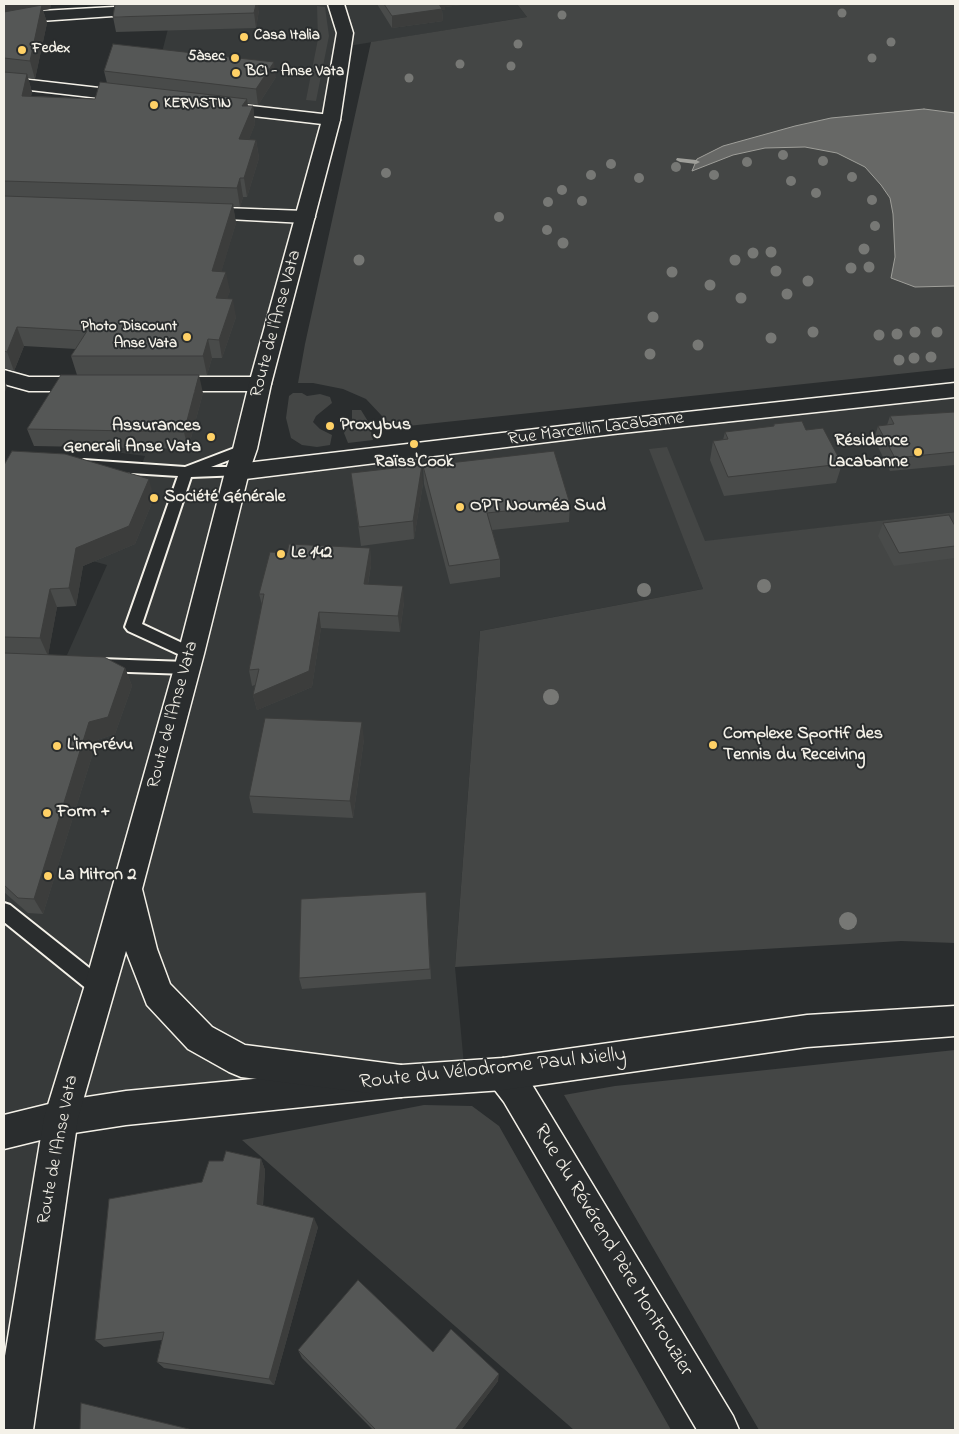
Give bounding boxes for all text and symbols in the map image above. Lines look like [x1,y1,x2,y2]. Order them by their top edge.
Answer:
place label: Casa Italia [254,28,320,46]
marker: Casa Italia [238,31,250,43]
place label: Fedex [32,41,70,59]
marker: Fedex [16,44,28,56]
place label: 5àsec [188,49,225,67]
marker: 5àsec [229,52,241,64]
place label: BCI - Anse Vata [246,64,344,82]
marker: BCI - Anse Vata [230,67,242,79]
place label: KERVISTIN [164,96,231,114]
marker: KERVISTIN [148,99,160,111]
street label: Route de l'Anse Vata [247,248,307,400]
place label: Photo Discount Anse Vata [81,319,177,354]
marker: Photo Discount Anse Vata [181,331,193,343]
street label: Rue Marcellin Lacabanne [507,409,685,451]
place label: Proxybus [340,415,411,437]
place label: Assurances Generali Anse Vata [63,416,201,458]
marker: Proxybus [324,420,336,432]
marker: Assurances Generali Anse Vata [205,431,217,443]
place label: Résidence Lacabanne [829,431,908,474]
marker: Raïss'Cook [408,438,420,450]
marker: Résidence Lacabanne [912,446,924,458]
place label: Raïss'Cook [374,452,454,474]
place label: Société Générale [164,487,285,509]
marker: Société Générale [148,492,160,504]
place label: OPT Nouméa Sud [470,496,606,518]
marker: OPT Nouméa Sud [454,501,466,513]
place label: Le 142 [291,543,332,565]
marker: Le 142 [275,548,287,560]
street label: Route de l'Anse Vata [144,639,204,791]
place label: Complexe Sportif des Tennis du Receiving [723,724,883,766]
place label: L'imprévu [67,735,133,757]
marker: Complexe Sportif des Tennis du Receiving [707,739,719,751]
marker: L'imprévu [51,740,63,752]
place label: Form + [57,802,110,824]
marker: Form + [41,807,53,819]
place label: La Mitron 2 [58,865,136,887]
marker: La Mitron 2 [42,870,54,882]
street label: Route du Vélodrome Paul Nielly [358,1043,628,1097]
street label: Route de l'Anse Vata [34,1074,84,1226]
street label: Rue du Révérend Père Montrouzier [527,1120,697,1382]

